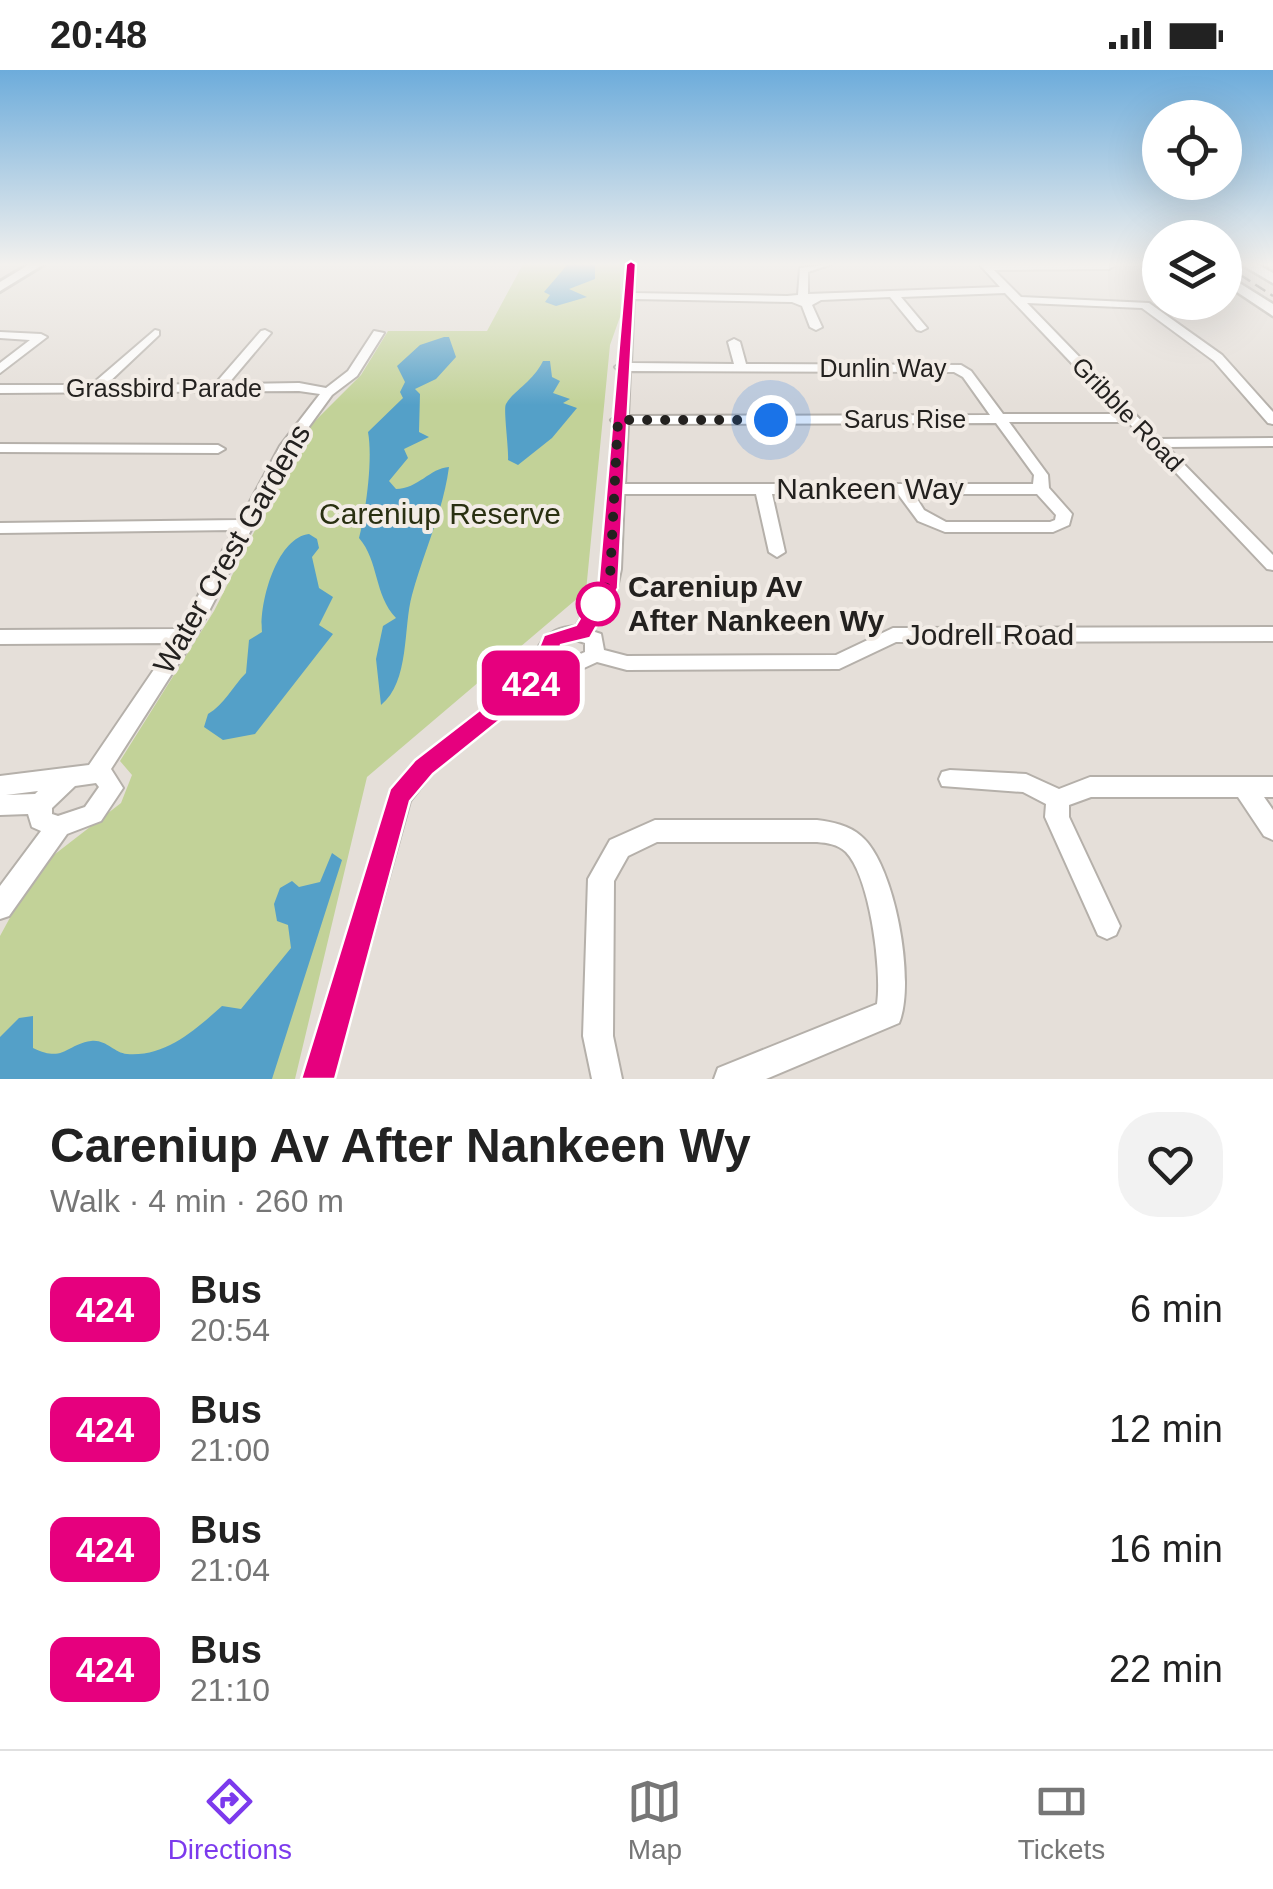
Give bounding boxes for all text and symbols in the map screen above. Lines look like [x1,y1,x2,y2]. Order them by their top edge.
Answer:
text: 20:48 [50,14,147,56]
map controls [1142,100,1242,320]
button: locate [1142,100,1242,200]
button: layers [1142,220,1242,320]
street label: Gribble Road [1067,351,1189,477]
street label: Dunlin Way [820,354,947,382]
street label: Grassbird Parade [66,374,262,402]
your location [746,395,796,445]
street label: Sarus Rise [844,405,966,433]
street label: Water Crest Gardens [147,418,316,679]
street label: Nankeen Way [776,472,964,505]
park label: Careniup Reserve [319,497,561,530]
place label: Careniup Av After Nankeen Wy [628,570,885,637]
marker: Careniup Av After Nankeen Wy [577,583,619,625]
street label: Jodrell Road [906,618,1074,651]
line badge: 424 [474,650,588,716]
text: 424 [502,664,560,703]
button: heart [1118,1112,1223,1217]
text: Careniup Av After Nankeen Wy [50,1119,751,1172]
text: Walk · 4 min · 260 m [50,1183,344,1219]
text: Bus [190,1269,262,1311]
text: 6 min [1130,1288,1223,1330]
text: 424 [76,1290,134,1329]
text: 20:54 [190,1312,270,1348]
text: Bus [190,1389,262,1431]
text: 12 min [1109,1408,1223,1450]
text: 424 [76,1410,134,1449]
text: 21:00 [190,1432,270,1468]
text: Bus [190,1509,262,1551]
text: 16 min [1109,1528,1223,1570]
text: 424 [76,1530,134,1569]
text: 21:04 [190,1552,270,1588]
text: Bus [190,1629,262,1671]
text: 22 min [1109,1648,1223,1690]
text: 424 [76,1650,134,1689]
text: 21:10 [190,1672,270,1708]
tab: Directions [168,1774,292,1866]
tab: Map [627,1774,682,1866]
tab: Tickets [1018,1774,1105,1866]

